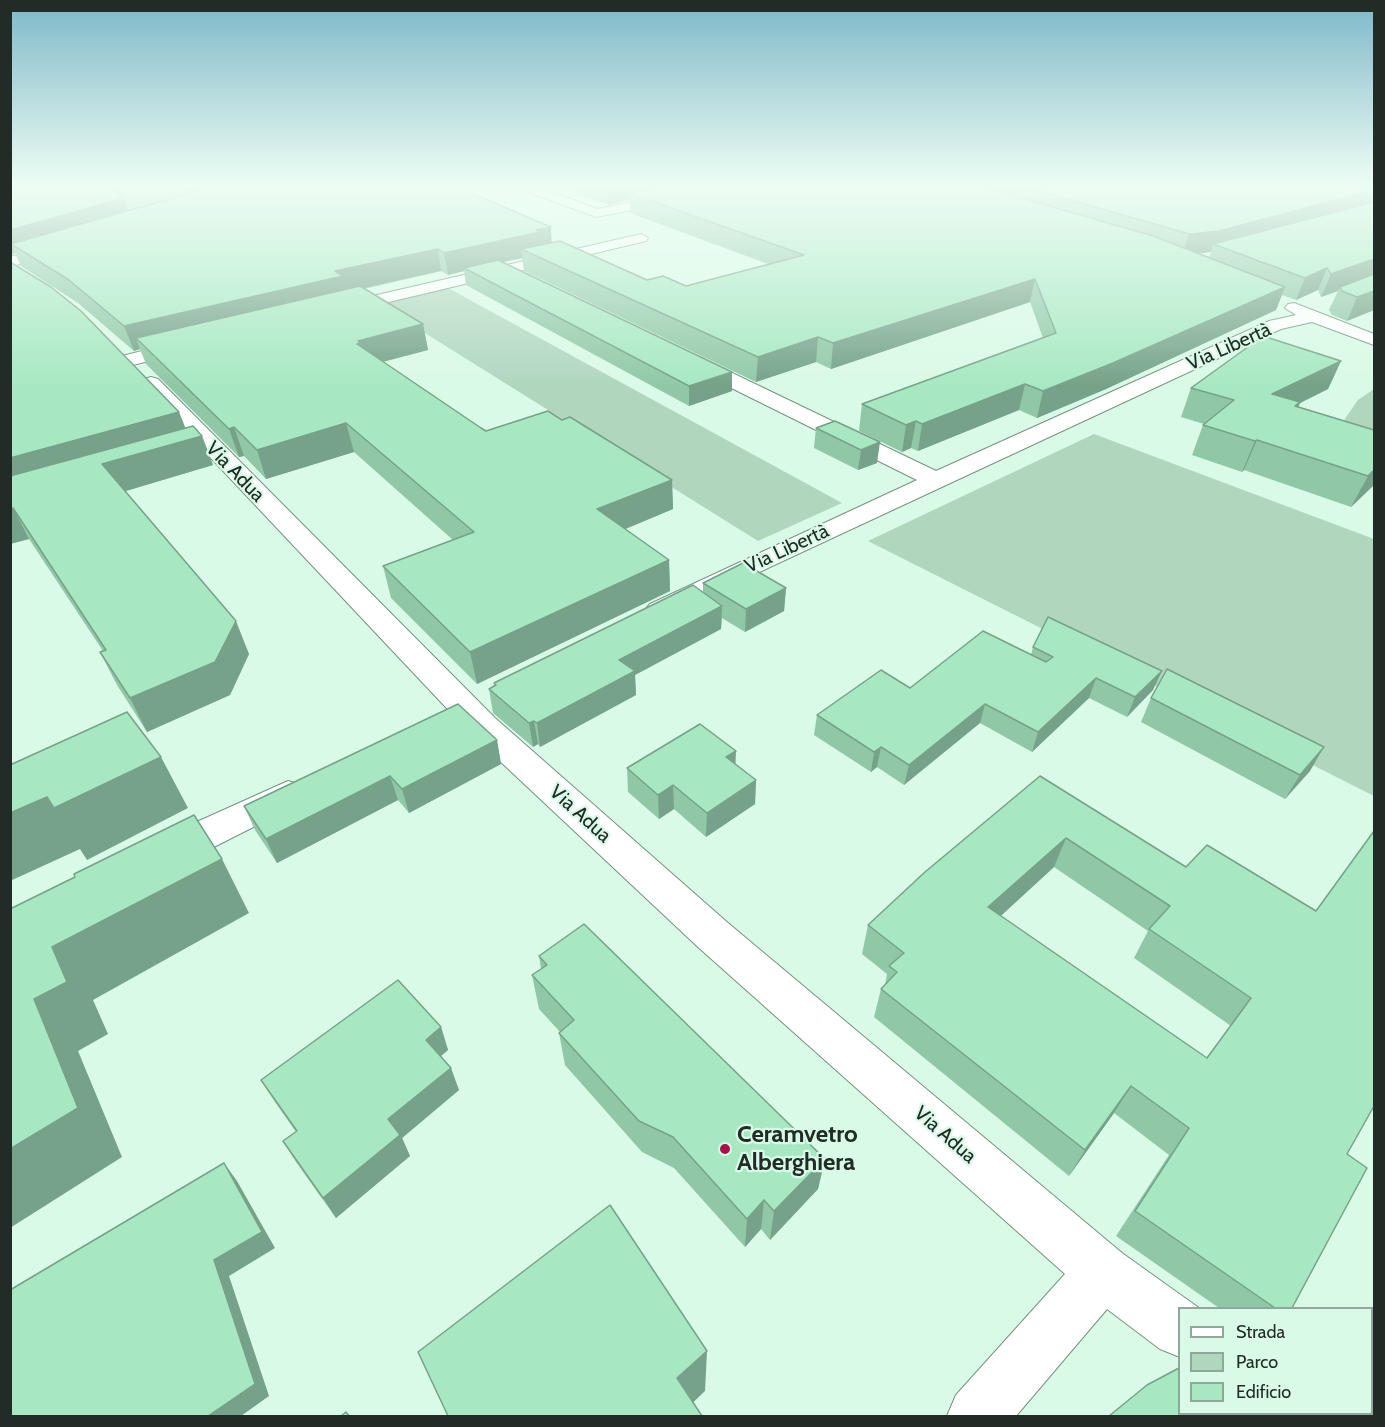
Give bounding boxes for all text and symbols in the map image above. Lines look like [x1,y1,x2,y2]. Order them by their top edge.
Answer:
street label: Via Libertà [1183,318,1275,376]
street label: Via Adua [200,437,270,507]
street label: Via Libertà [741,519,833,579]
street label: Via Adua [544,780,616,848]
street label: Via Adua [909,1101,981,1169]
place label: Ceramvetro Alberghiera [737,1121,858,1177]
marker: Ceramvetro Alberghiera [718,1142,732,1156]
legend [1178,1307,1373,1415]
text: Strada [1236,1321,1285,1343]
text: Parco [1236,1351,1278,1373]
text: Edificio [1236,1381,1291,1403]

